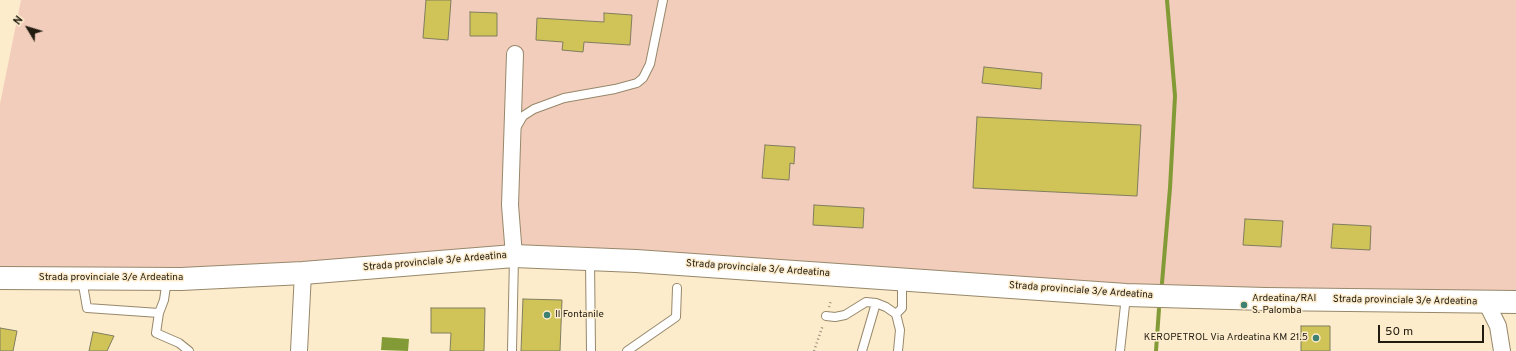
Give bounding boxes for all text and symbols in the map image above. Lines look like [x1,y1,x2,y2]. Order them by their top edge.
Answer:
north arrow [8,8,48,48]
text: N [11,13,26,28]
street label: Strada provinciale 3/e Ardeatina [363,250,507,274]
street label: Strada provinciale 3/e Ardeatina [686,258,830,280]
street label: Strada provinciale 3/e Ardeatina [39,272,183,284]
street label: Strada provinciale 3/e Ardeatina [1009,280,1153,302]
place label: Ardeatina/RAI S. Palomba [1252,293,1316,316]
street label: Strada provinciale 3/e Ardeatina [1333,294,1477,308]
marker: Ardeatina/RAI S. Palomba [1239,300,1249,310]
place label: Il Fontanile [555,309,604,321]
marker: Il Fontanile [542,310,552,320]
scale bar [1380,317,1486,343]
text: 50 m [1385,324,1413,340]
place label: KEROPETROL Via Ardeatina KM 21.5 [1144,332,1308,344]
marker: KEROPETROL Via Ardeatina KM 21.5 [1311,333,1321,343]

